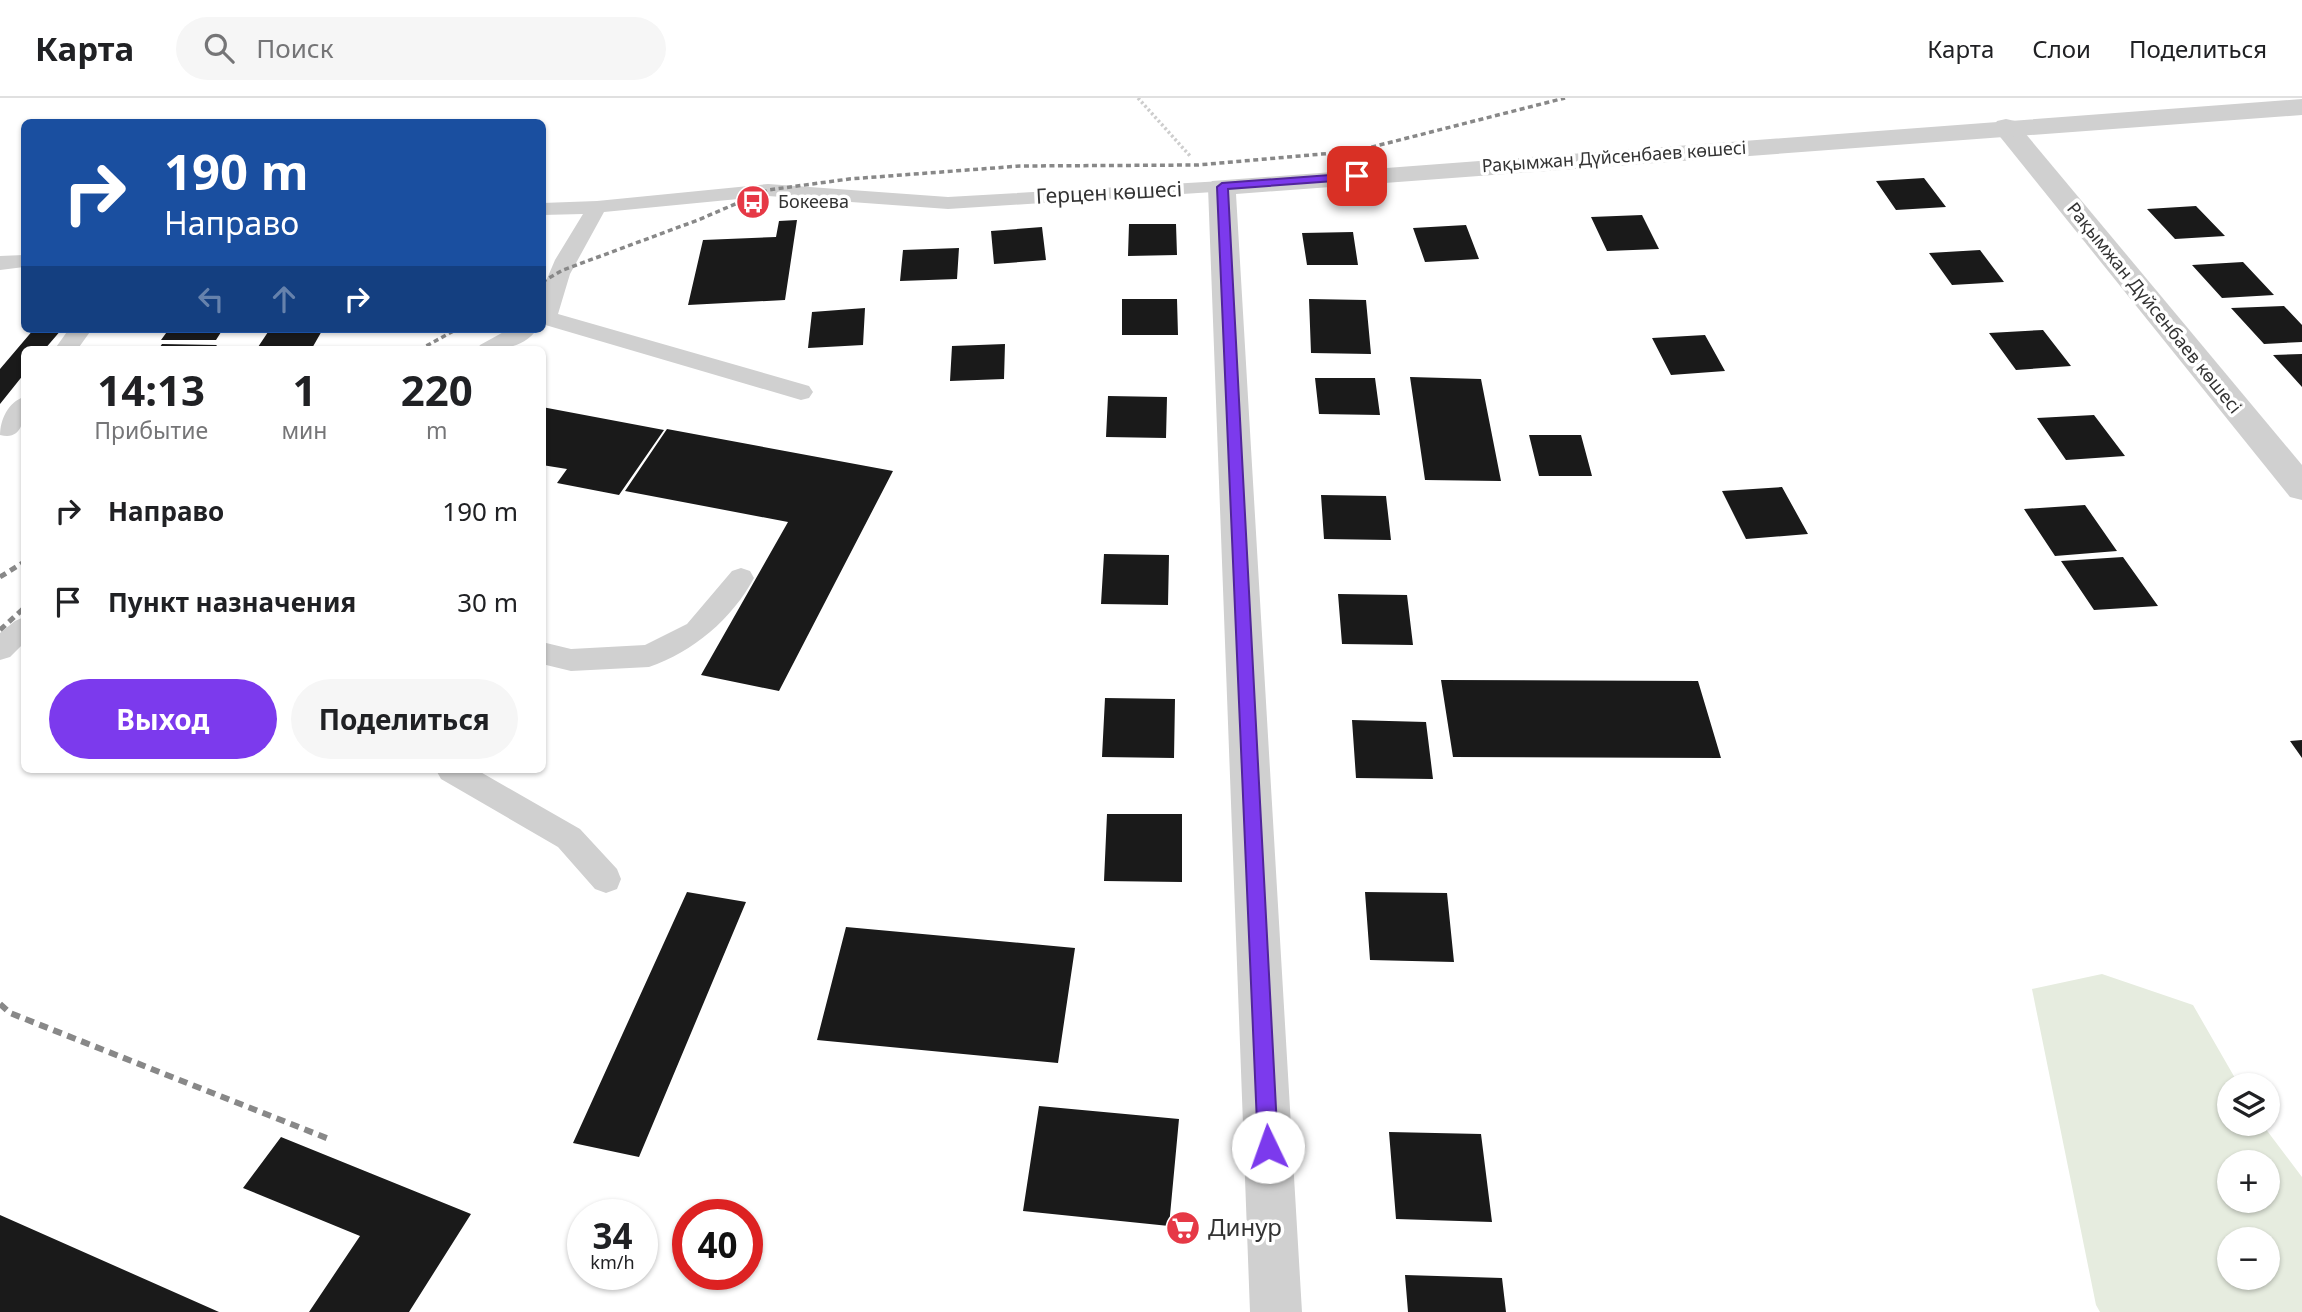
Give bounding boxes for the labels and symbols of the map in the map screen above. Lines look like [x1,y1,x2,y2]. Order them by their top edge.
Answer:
street label: Рақымжан Дүйсенбаев көшесі [1481,135,1747,177]
pin [1327,146,1387,206]
street label: Герцен көшесі [1035,174,1183,210]
bus stop icon: Бокеева [734,183,772,221]
place label: Бокеева [778,189,849,213]
street label: Рақымжан Дүйсенбаев көшесі [2062,197,2248,418]
position arrow [1231,1110,1305,1184]
speed limit sign: 40 [672,1199,763,1290]
supermarket icon: Динур [1164,1209,1202,1247]
place label: Динур [1208,1210,1282,1243]

